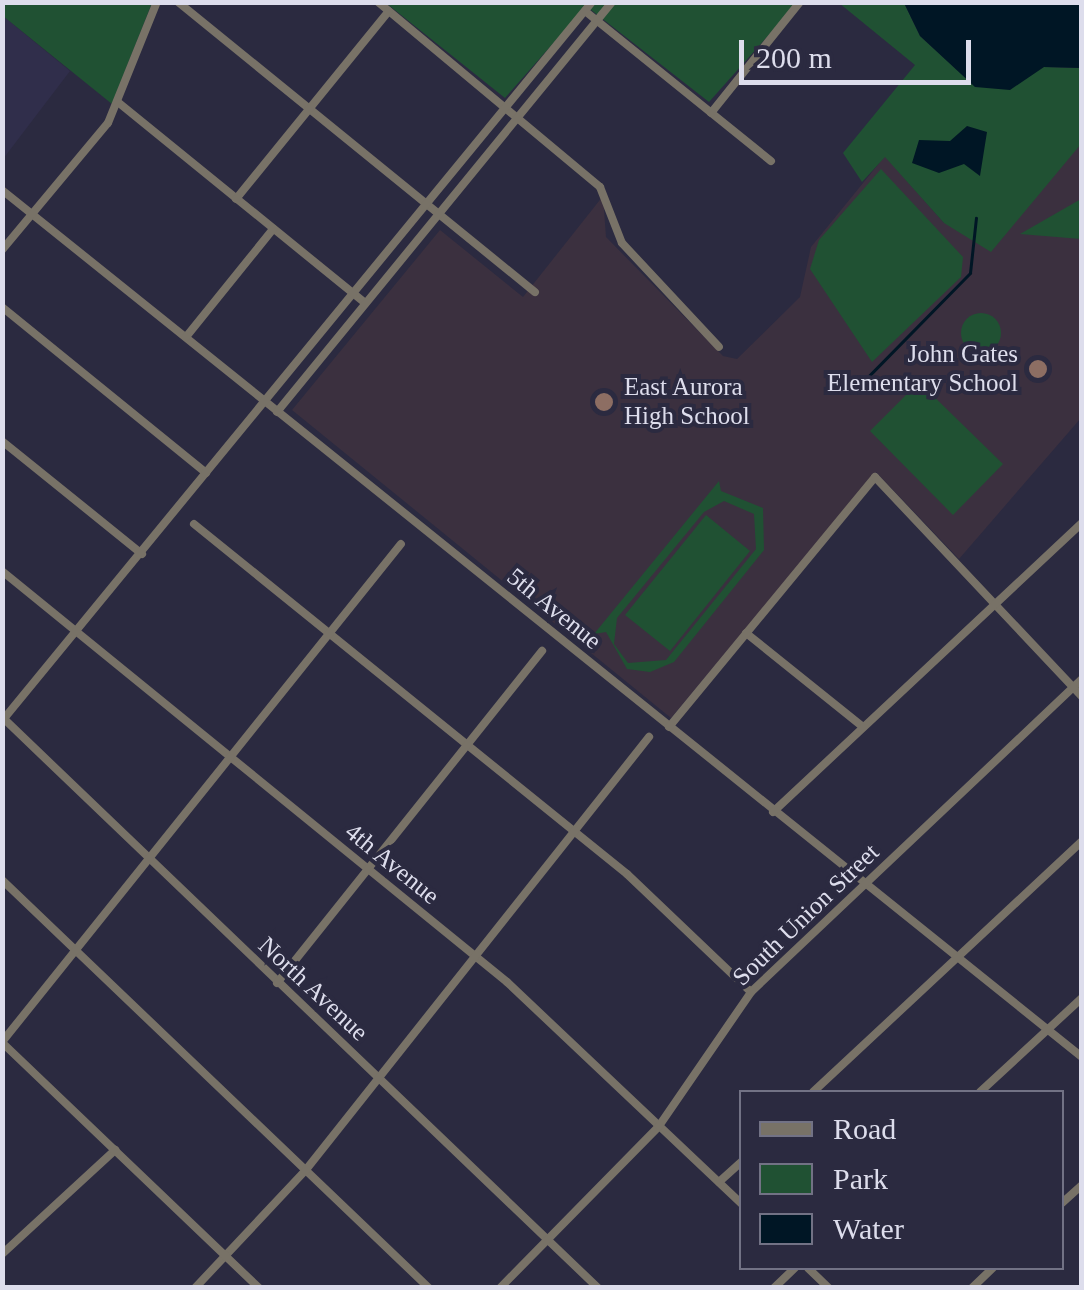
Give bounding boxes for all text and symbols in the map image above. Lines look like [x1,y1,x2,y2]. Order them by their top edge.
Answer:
scale bar [744,20,976,82]
text: 200 m [756,41,832,74]
place label: John Gates Elementary School [827,340,1018,399]
marker: John Gates Elementary School [1027,358,1049,380]
place label: East Aurora High School [624,373,750,432]
marker: East Aurora High School [593,391,615,413]
street label: 5th Avenue [500,561,608,657]
street label: 4th Avenue [338,816,446,912]
street label: South Union Street [727,838,885,992]
street label: North Avenue [251,930,375,1048]
legend [739,1090,1064,1270]
text: Road [833,1112,896,1145]
text: Park [833,1162,888,1195]
text: Water [833,1212,904,1245]

